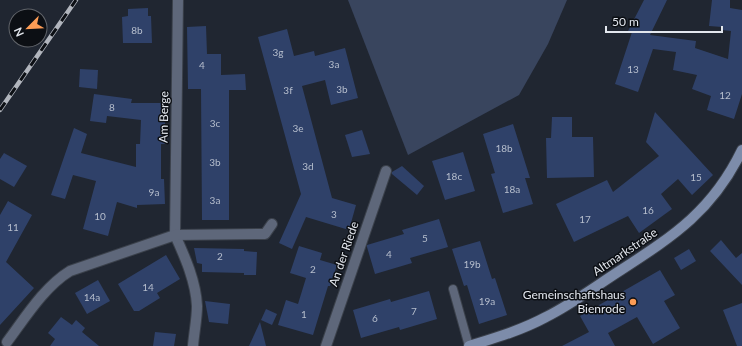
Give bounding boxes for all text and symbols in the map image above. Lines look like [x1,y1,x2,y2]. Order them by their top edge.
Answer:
north arrow [8,8,48,48]
scale bar [606,8,722,34]
text: 50 m [612,14,639,29]
house number: 8b [131,24,143,36]
text: N [11,26,26,39]
house number: 3g [272,46,284,58]
house number: 3a [329,58,339,70]
house number: 4 [199,59,205,71]
house number: 13 [627,63,639,75]
house number: 3b [336,83,348,95]
house number: 3f [283,84,293,96]
house number: 12 [719,89,731,101]
street label: Am Berge [156,91,171,143]
house number: 8 [109,101,115,113]
house number: 3c [210,117,221,129]
house number: 3e [292,122,304,134]
house number: 18b [495,142,513,154]
house number: 3b [209,156,221,168]
house number: 3d [302,160,314,172]
house number: 18c [446,170,462,182]
house number: 15 [690,171,702,183]
house number: 18a [504,183,520,195]
house number: 9a [149,186,159,198]
house number: 3a [210,194,220,206]
house number: 16 [642,204,654,216]
house number: 3 [331,208,337,220]
house number: 10 [94,210,106,222]
house number: 17 [579,213,591,225]
street label: An der Riede [325,219,362,288]
house number: 11 [7,221,19,233]
street label: Altmarkstraße [590,225,660,279]
house number: 5 [422,232,428,244]
house number: 4 [386,248,392,260]
house number: 2 [217,250,223,262]
house number: 19b [463,258,481,270]
house number: 2 [310,263,316,275]
house number: 14 [142,281,154,293]
place label: Gemeinschaftshaus Bienrode [523,287,625,316]
house number: 14a [84,291,100,303]
house number: 19a [479,295,495,307]
marker: Gemeinschaftshaus Bienrode [628,297,638,307]
house number: 7 [411,305,417,317]
house number: 1 [301,308,307,320]
house number: 6 [372,312,378,324]

